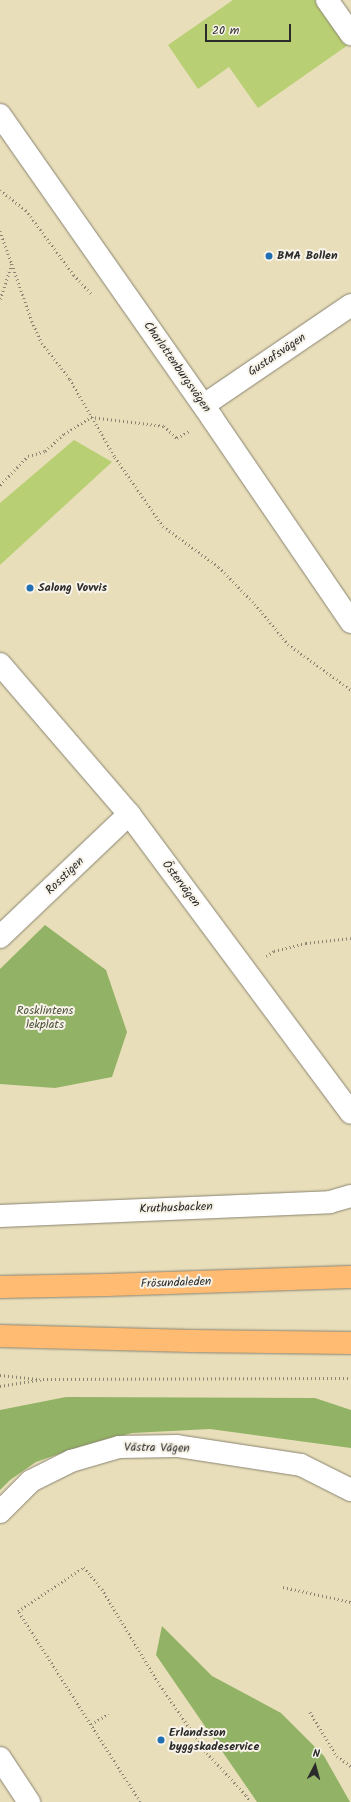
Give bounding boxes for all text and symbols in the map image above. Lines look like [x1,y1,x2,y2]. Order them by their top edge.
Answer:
scale bar [207,16,293,42]
text: 20 m [212,21,239,40]
place label: BMA Bollen [277,249,338,263]
marker: BMA Bollen [264,251,274,261]
street label: Charlottenburgsvägen [140,319,214,415]
street label: Gustafsvägen [245,330,309,380]
place label: Salong Vovvis [38,581,107,595]
marker: Salong Vovvis [25,583,35,593]
street label: Rosstigen [43,854,87,898]
street label: Östervägen [159,858,203,910]
park label: Rosklintens lekplats [17,1004,73,1032]
street label: Kruthusbacken [139,1200,213,1216]
street label: Frösundaleden [140,1275,212,1291]
street label: Västra Vägen [124,1440,190,1456]
place label: Erlandsson byggskadeservice [169,1726,259,1754]
marker: Erlandsson byggskadeservice [156,1735,166,1745]
text: N [312,1745,321,1763]
north arrow [295,1746,335,1786]

